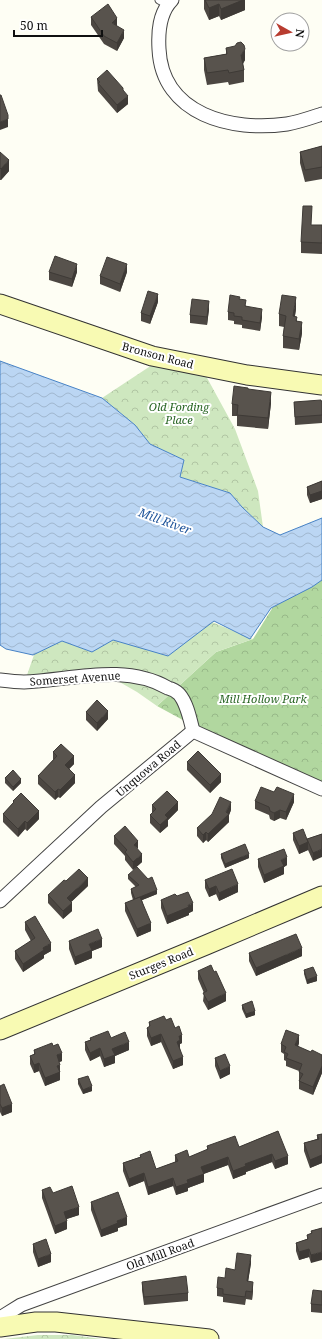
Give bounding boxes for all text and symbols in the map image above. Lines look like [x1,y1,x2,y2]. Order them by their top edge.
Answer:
scale bar [14,12,102,38]
north arrow [270,12,310,52]
text: 50 m [20,17,48,34]
text: N [292,28,308,39]
street label: Bronson Road [121,338,196,372]
park label: Old Fording Place [149,399,210,427]
water label: Mill River [135,503,194,539]
street label: Somerset Avenue [29,667,121,689]
park label: Mill Hollow Park [218,691,308,706]
street label: Unquowa Road [112,736,184,799]
street label: Sturges Road [127,943,196,983]
street label: Old Mill Road [124,1235,196,1273]

